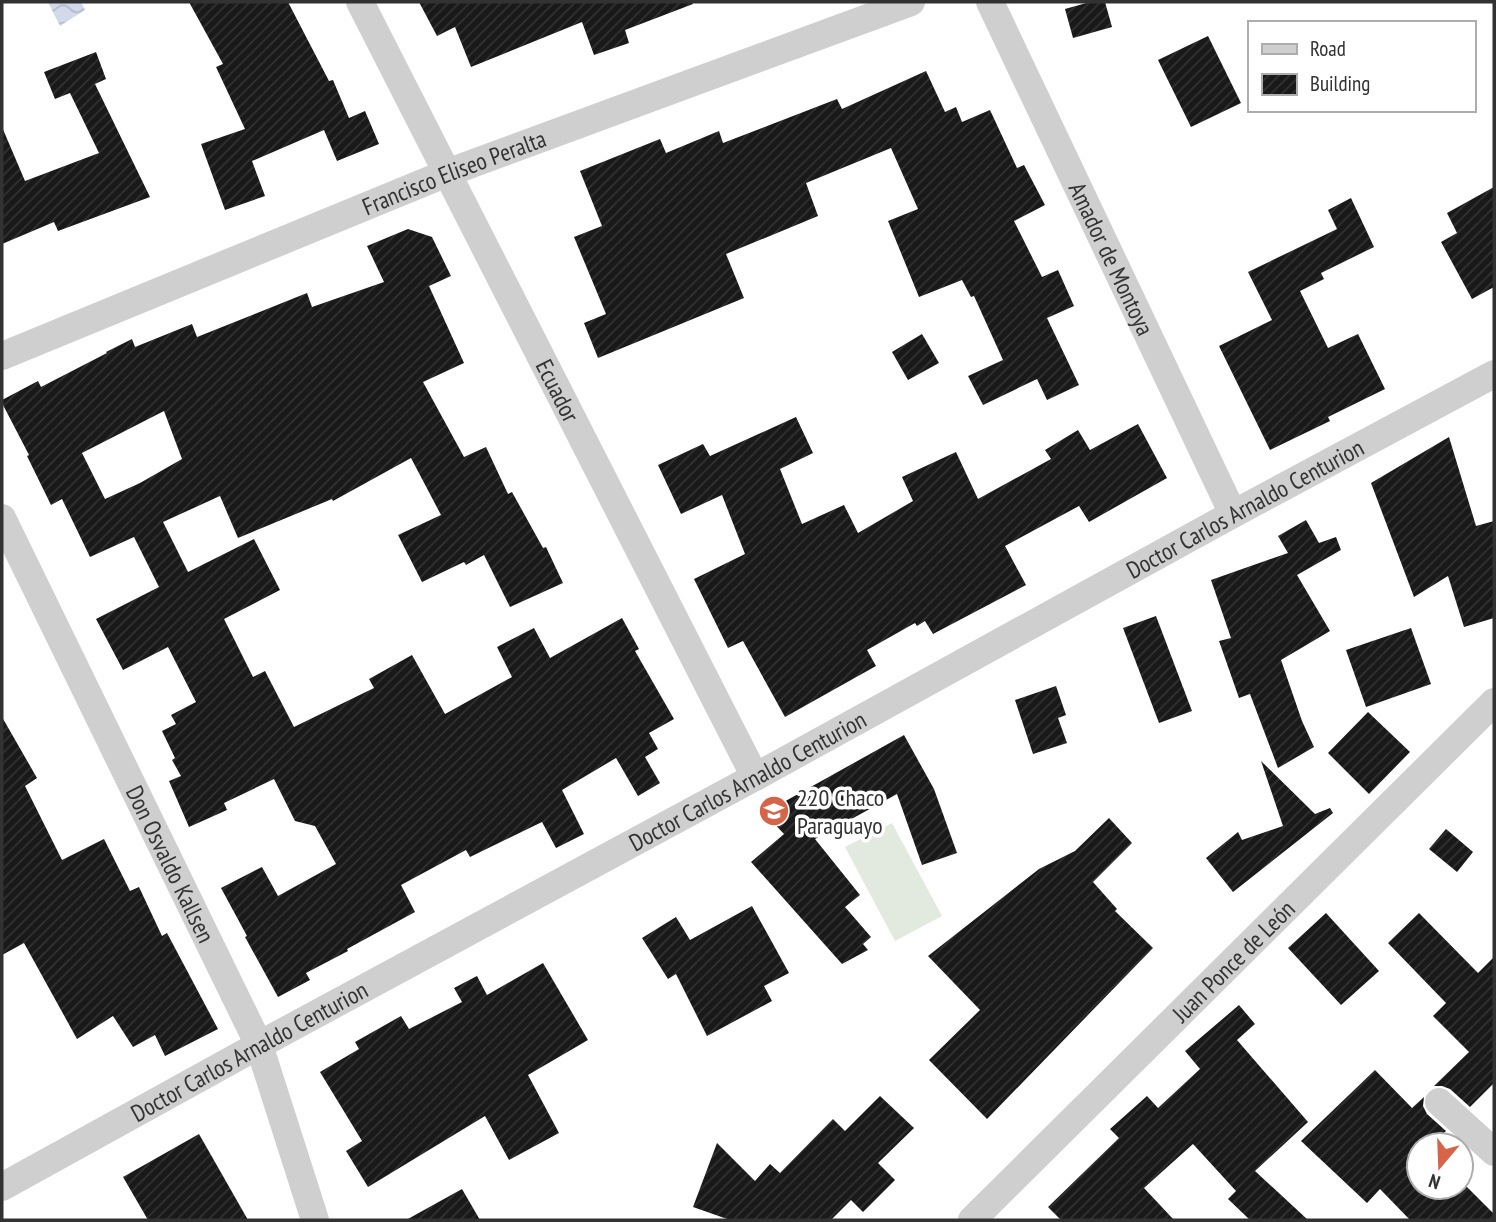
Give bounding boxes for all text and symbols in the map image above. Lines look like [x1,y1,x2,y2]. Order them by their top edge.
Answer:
legend [1248,21,1475,112]
text: Road [1310,35,1346,62]
text: Building [1310,70,1370,97]
street label: Francisco Eliseo Peralta [357,122,550,222]
street label: Amador de Montoya [1062,177,1161,340]
street label: Ecuador [529,354,587,427]
street label: Doctor Carlos Arnaldo Centurion [1121,431,1369,585]
street label: Doctor Carlos Arnaldo Centurion [623,703,871,858]
street label: Don Osvaldo Kallsen [119,780,222,948]
place label: 220 Chaco Paraguayo [797,782,884,841]
school or university icon: 220 Chaco Paraguayo [757,794,791,828]
street label: Juan Ponce de León [1165,893,1301,1029]
street label: Doctor Carlos Arnaldo Centurion [125,974,373,1128]
north arrow [1405,1131,1475,1201]
text: N [1426,1169,1443,1195]

